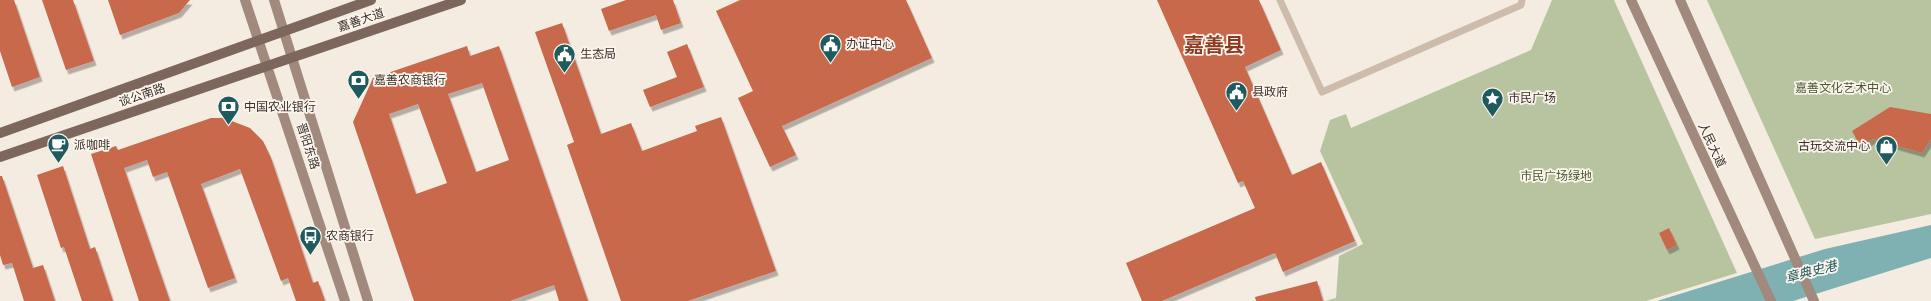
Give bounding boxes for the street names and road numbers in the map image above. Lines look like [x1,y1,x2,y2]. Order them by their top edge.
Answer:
street label: 嘉善大道 [335,4,386,35]
street label: 谈公南路 [116,79,167,110]
street label: 人民大道 [1695,119,1730,170]
street label: 晋阳东路 [293,120,324,171]

